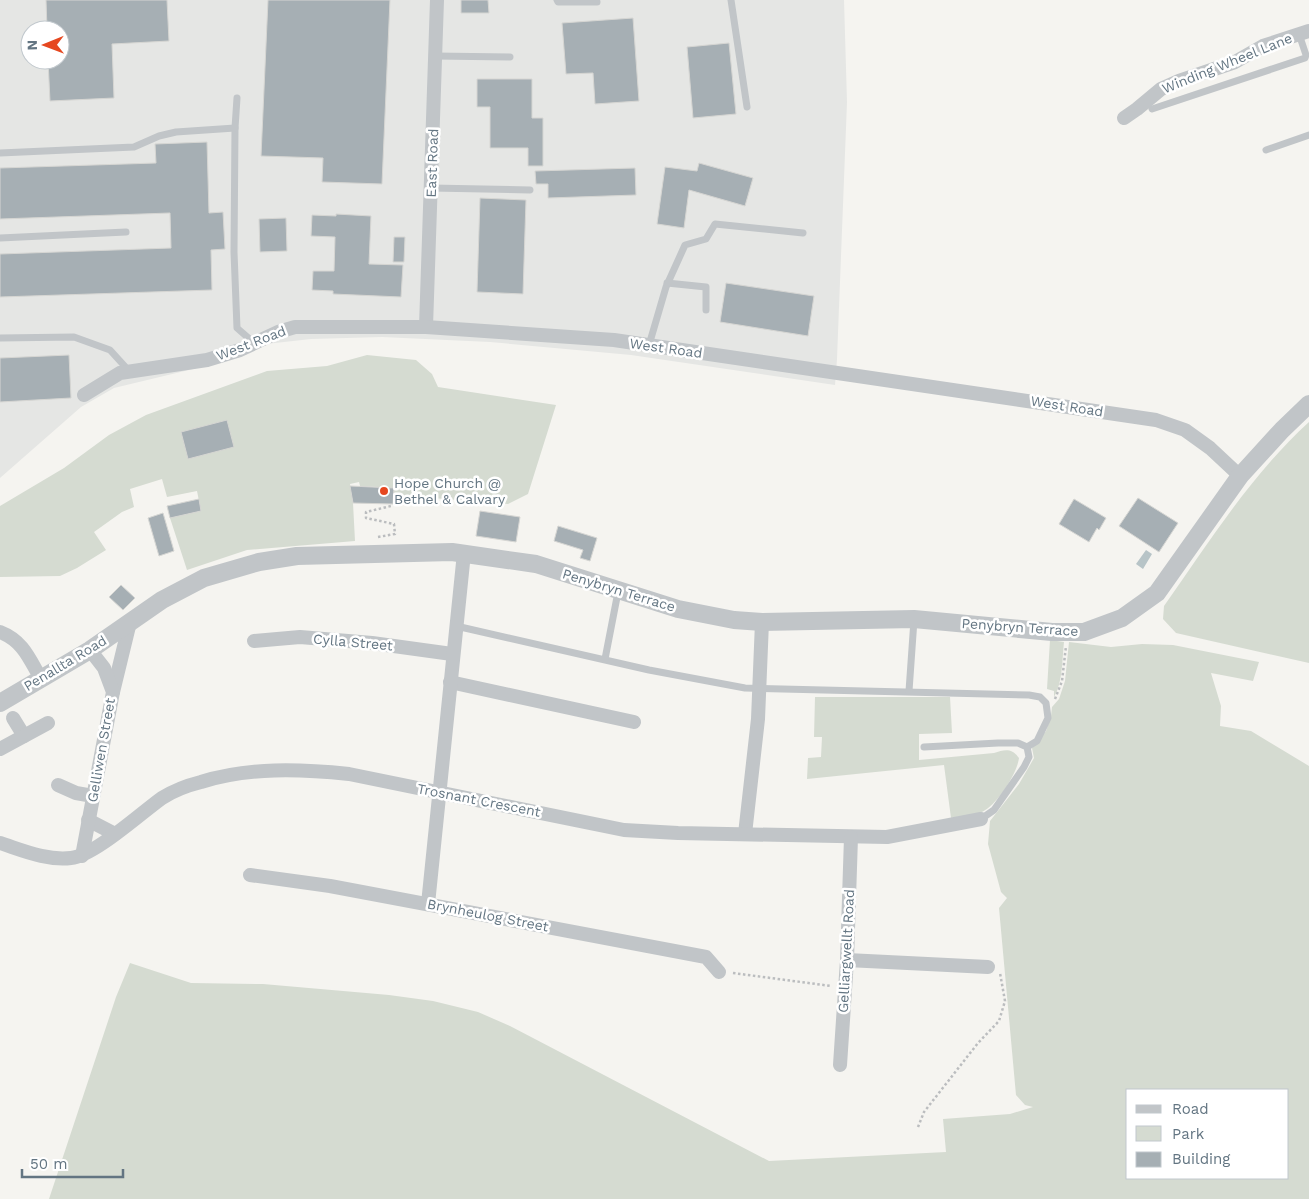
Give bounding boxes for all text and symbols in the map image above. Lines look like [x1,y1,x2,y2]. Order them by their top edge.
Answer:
north arrow [20,20,70,70]
street label: Winding Wheel Lane [1160,30,1294,96]
text: N [24,40,40,51]
street label: East Road [423,128,441,198]
street label: West Road [214,322,288,364]
street label: West Road [629,335,703,361]
street label: West Road [1030,392,1104,420]
place label: Hope Church @ Bethel & Calvary [394,475,506,507]
marker: Hope Church @ Bethel & Calvary [378,485,390,497]
street label: Penybryn Terrace [561,565,677,615]
street label: Penybryn Terrace [961,615,1079,639]
street label: Cylla Street [312,631,394,653]
street label: Penallta Road [21,632,109,694]
street label: Gelliwen Street [84,696,118,803]
street label: Trosnant Crescent [416,780,542,820]
street label: Gelliargwellt Road [835,889,857,1013]
street label: Brynheulog Street [426,895,550,935]
legend [1126,1089,1289,1179]
text: Road [1172,1100,1209,1118]
text: Park [1172,1125,1205,1143]
scale bar [22,1146,124,1178]
text: Building [1172,1150,1230,1168]
text: 50 m [30,1155,67,1173]

